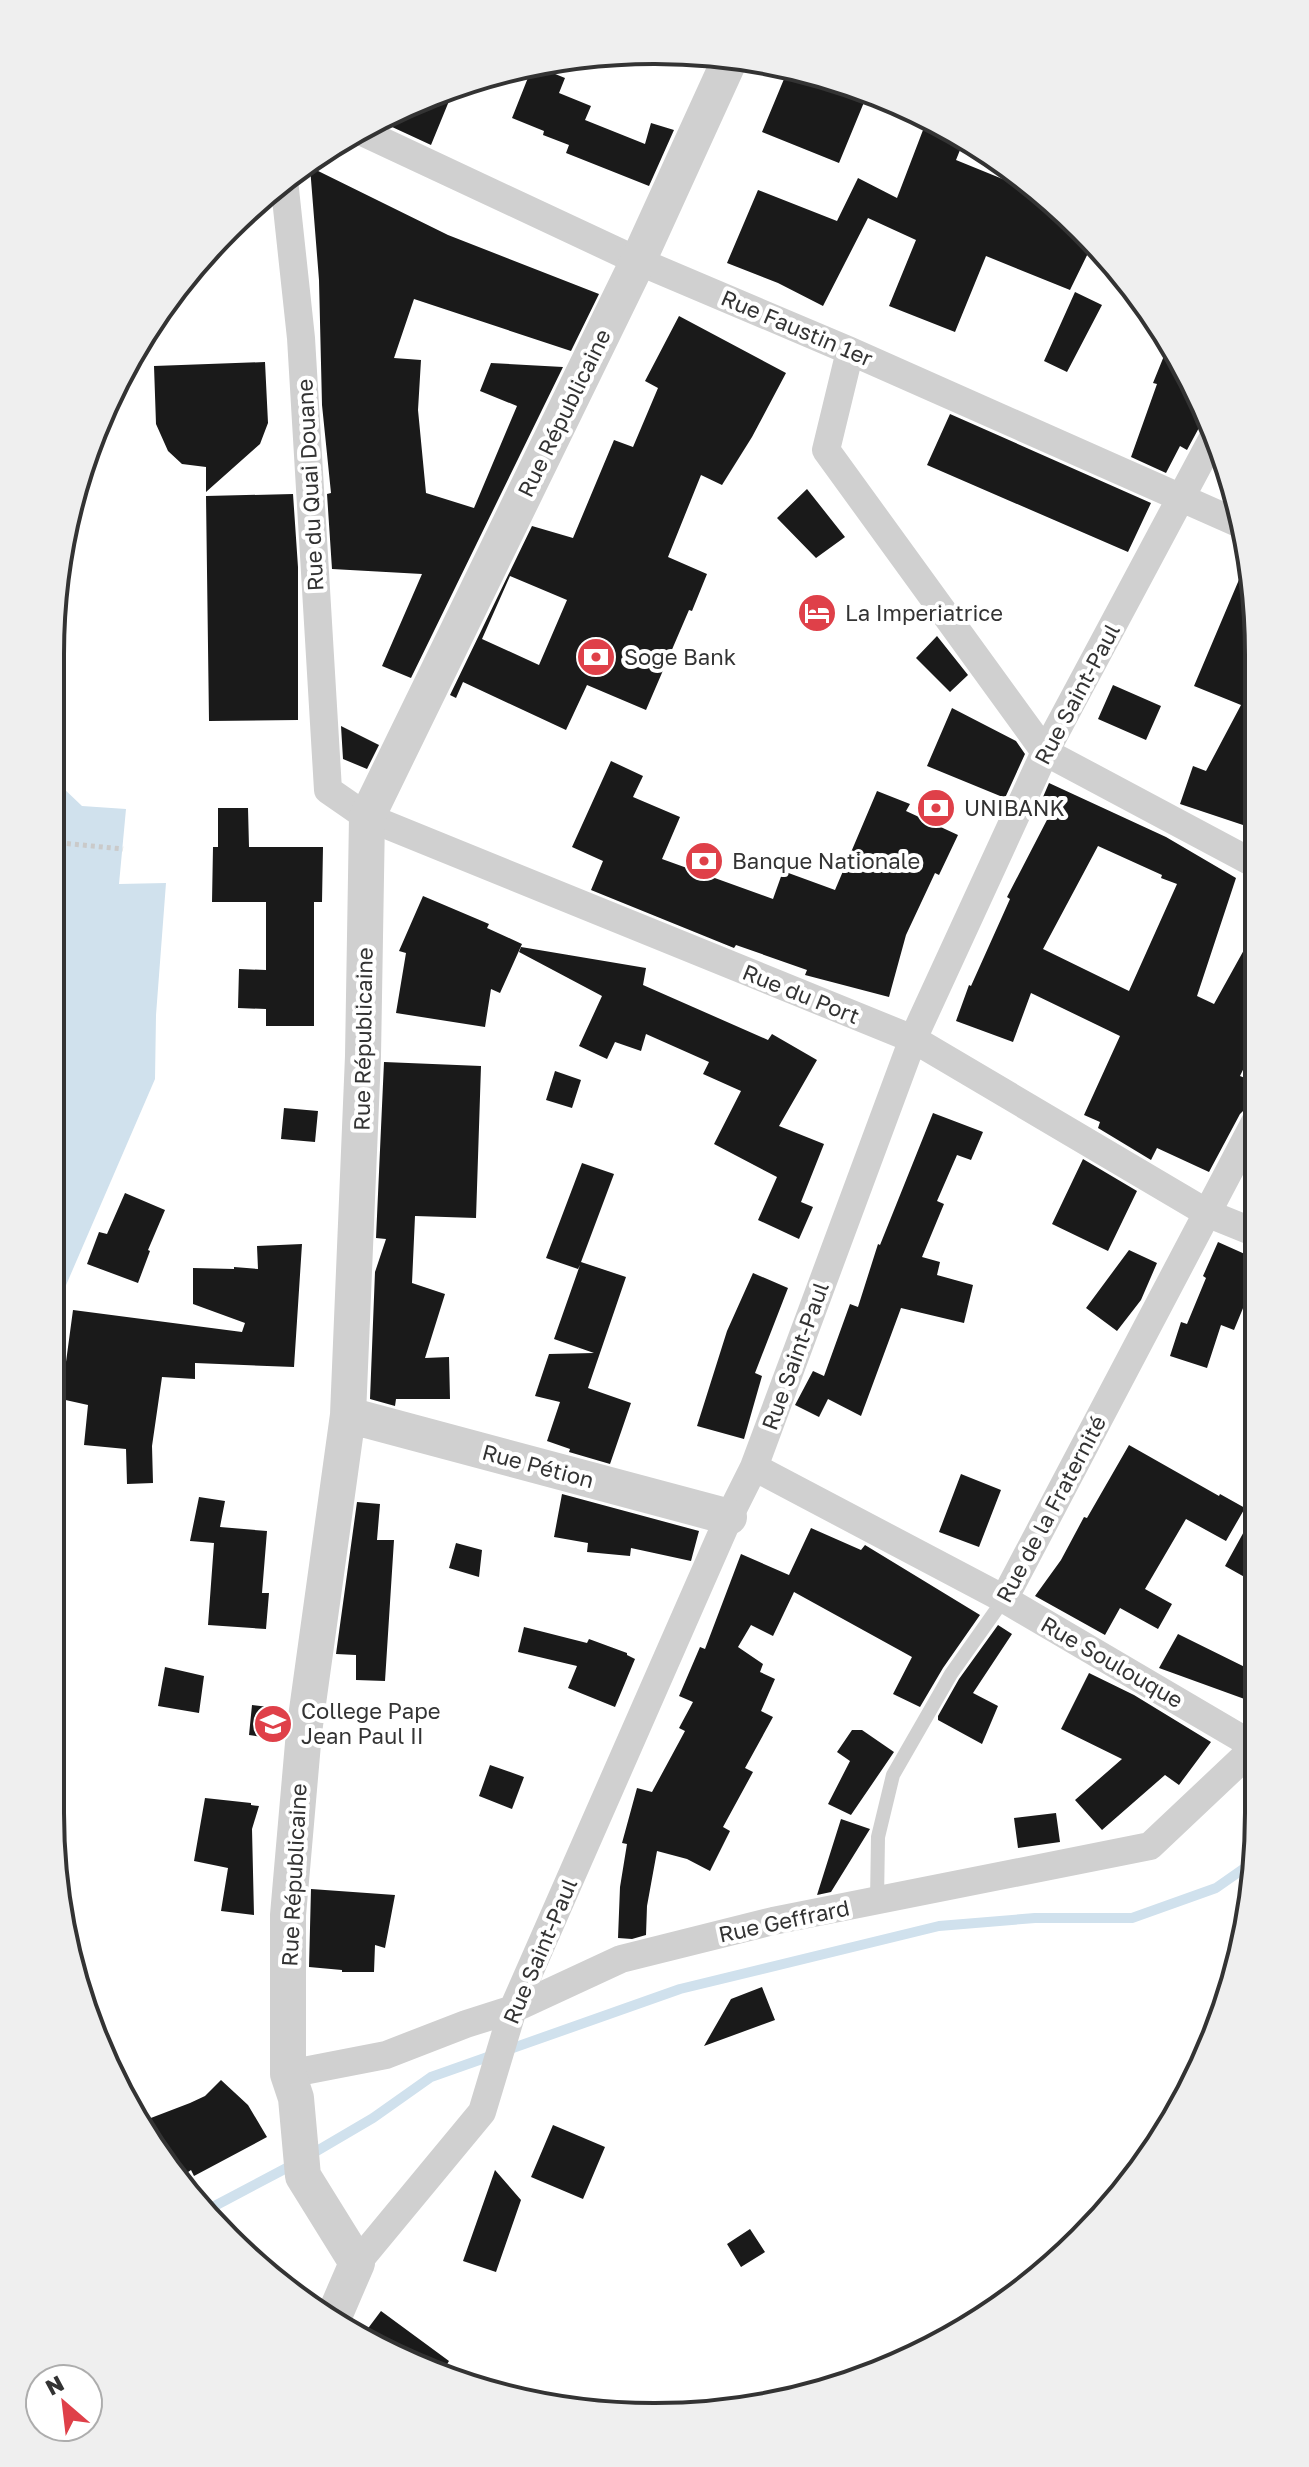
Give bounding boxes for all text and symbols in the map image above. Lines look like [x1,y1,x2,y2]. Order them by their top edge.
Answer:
street label: Rue Faustin 1er [717,283,877,372]
street label: Rue Républicaine [511,324,616,501]
street label: Rue du Quai Douane [290,378,329,592]
hotel icon: La Imperiatrice [796,592,838,634]
place label: La Imperiatrice [845,599,1003,626]
street label: Rue Saint-Paul [1028,619,1125,769]
bank icon: Soge Bank [575,636,617,678]
place label: Soge Bank [624,643,736,670]
bank icon: UNIBANK [915,787,957,829]
place label: UNIBANK [964,794,1065,821]
bank icon: Banque Nationale [683,840,725,882]
place label: Banque Nationale [732,847,920,874]
street label: Rue Républicaine [347,947,378,1131]
street label: Rue du Port [739,958,864,1029]
street label: Rue Saint-Paul [755,1278,834,1434]
street label: Rue de la Fraternité [990,1411,1111,1607]
street label: Rue Pétion [479,1438,597,1493]
street label: Rue Soulouque [1036,1610,1188,1713]
place label: College Pape Jean Paul II [301,1697,440,1749]
school or university icon: College Pape Jean Paul II [252,1703,294,1745]
street label: Rue Républicaine [275,1783,312,1967]
street label: Rue Saint-Paul [497,1874,582,2028]
street label: Rue Geffrard [716,1893,852,1948]
north arrow [24,2363,104,2443]
text: N [41,2369,68,2401]

